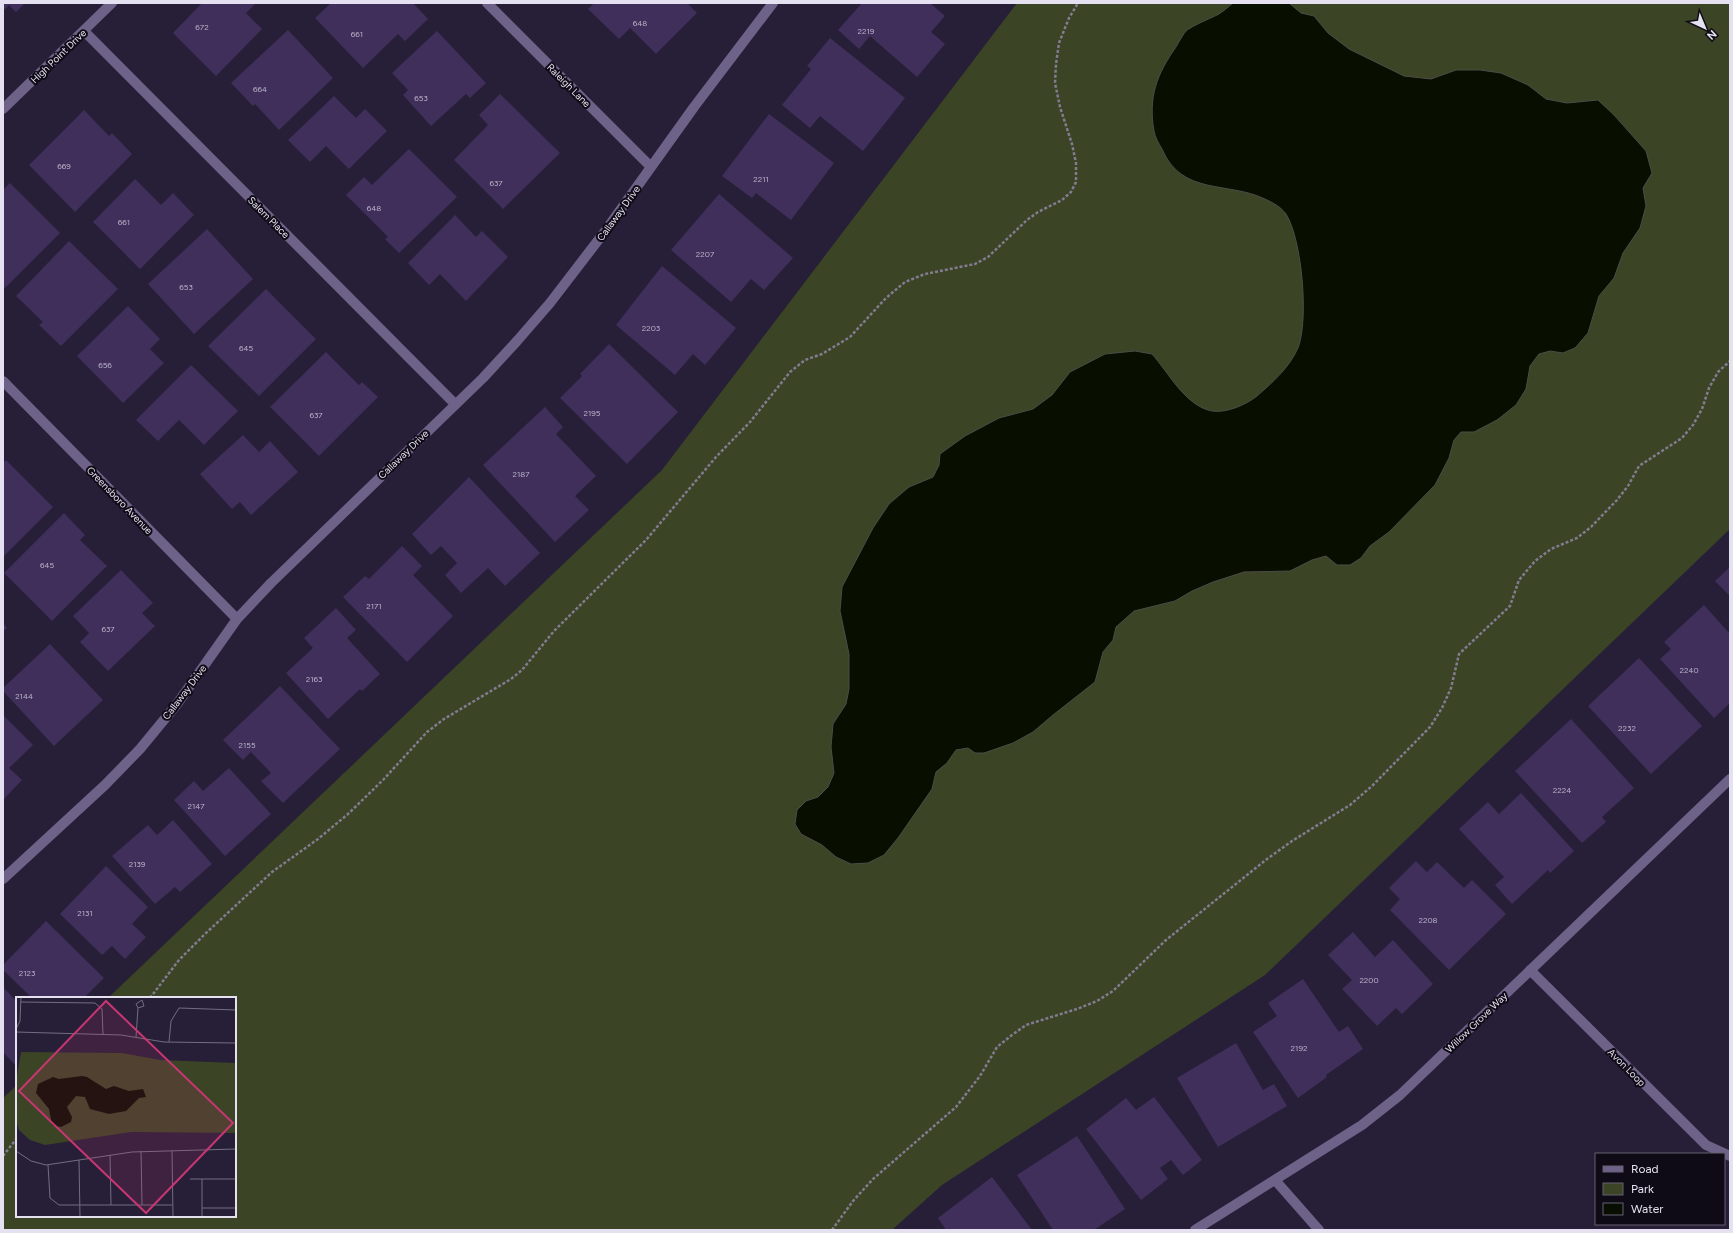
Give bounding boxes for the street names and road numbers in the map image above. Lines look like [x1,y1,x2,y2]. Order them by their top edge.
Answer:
street label: High Point Drive [28,26,89,86]
street label: Raleigh Lane [544,61,594,110]
street label: Callaway Drive [594,183,643,244]
street label: Salem Place [245,194,293,241]
street label: Callaway Drive [375,427,432,482]
street label: Greensboro Avenue [84,464,156,537]
street label: Callaway Drive [160,662,210,722]
street label: Willow Grove Way [1443,989,1511,1055]
street label: Avon Loop [1605,1046,1648,1089]

